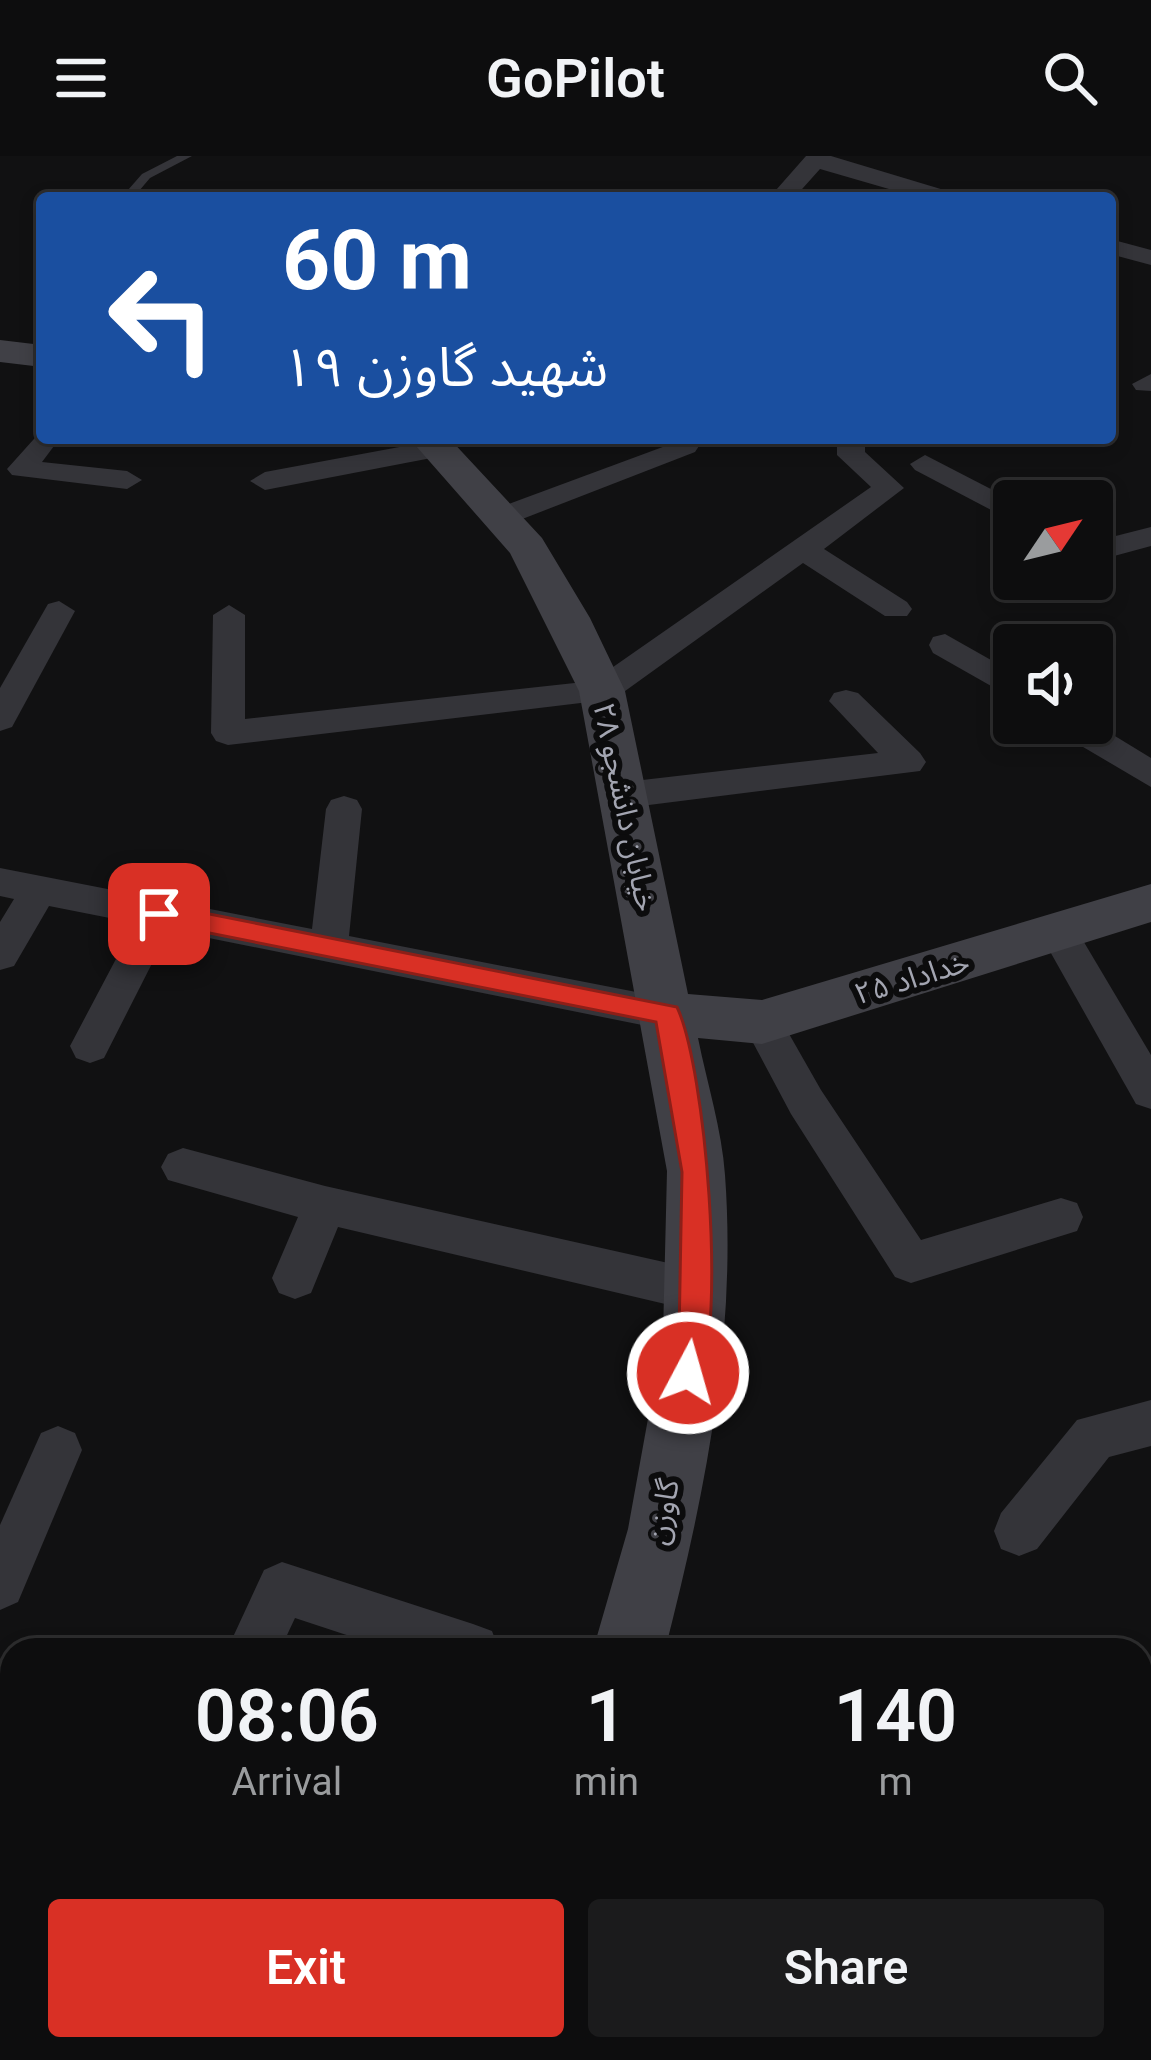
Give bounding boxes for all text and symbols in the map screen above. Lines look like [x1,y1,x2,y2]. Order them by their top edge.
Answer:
icon: menu [48,45,114,111]
icon: search [1037,45,1103,111]
text: GoPilot [486,47,665,110]
text: 60 m [282,211,472,310]
icon: left [84,240,240,396]
text: شهید گاوزن ۱۹ [282,336,608,399]
north arrow [993,480,1113,600]
map controls [993,480,1113,744]
button: sound [993,624,1113,744]
street label: خیابان دانشجو ۲۸ [586,699,665,914]
pin [108,863,210,965]
icon: arrive [126,881,192,947]
street label: خداداد ۲۵ [850,943,974,1012]
position arrow [625,1310,751,1436]
street label: گاوزن [639,1476,686,1548]
text: 08:06 [195,1674,379,1759]
text: 1 [586,1674,627,1759]
text: 140 [834,1674,957,1759]
text: Arrival [232,1759,342,1805]
text: min [574,1759,639,1805]
text: m [878,1759,913,1805]
button: Exit [48,1899,564,2037]
button: Share [588,1899,1104,2037]

